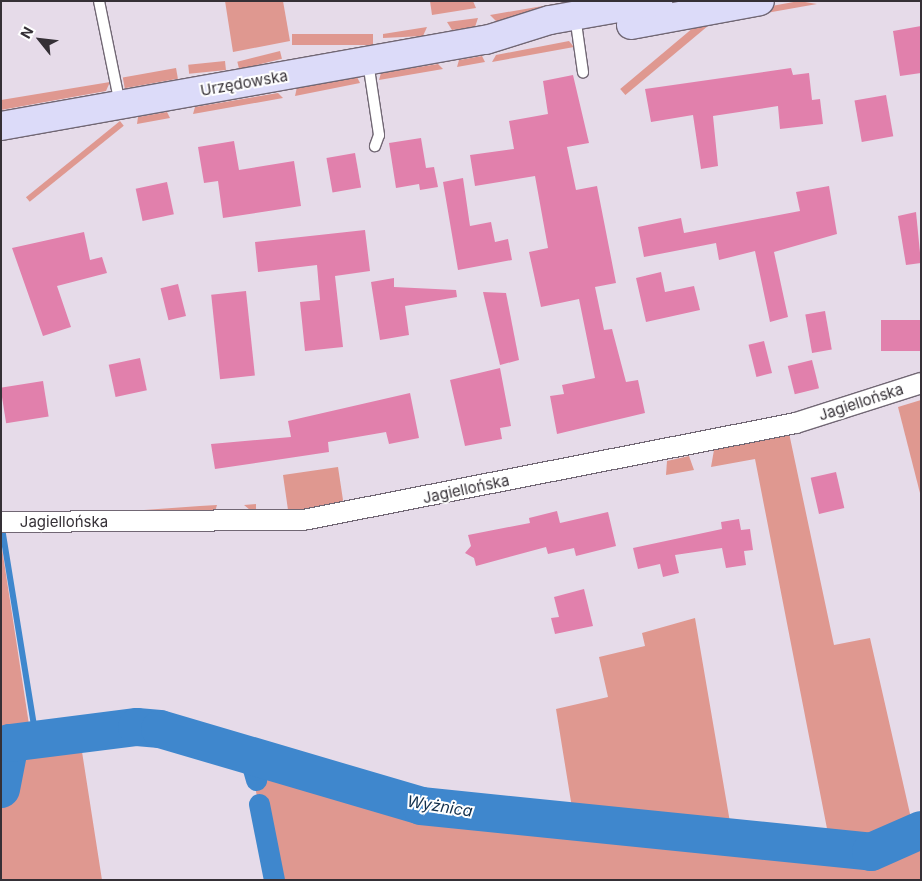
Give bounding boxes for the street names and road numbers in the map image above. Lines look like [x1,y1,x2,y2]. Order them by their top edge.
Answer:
street label: Urzędowska [199,66,289,100]
street label: Jagiellońska [816,380,906,424]
street label: Jagiellońska [421,471,511,507]
street label: Jagiellońska [20,513,108,531]

